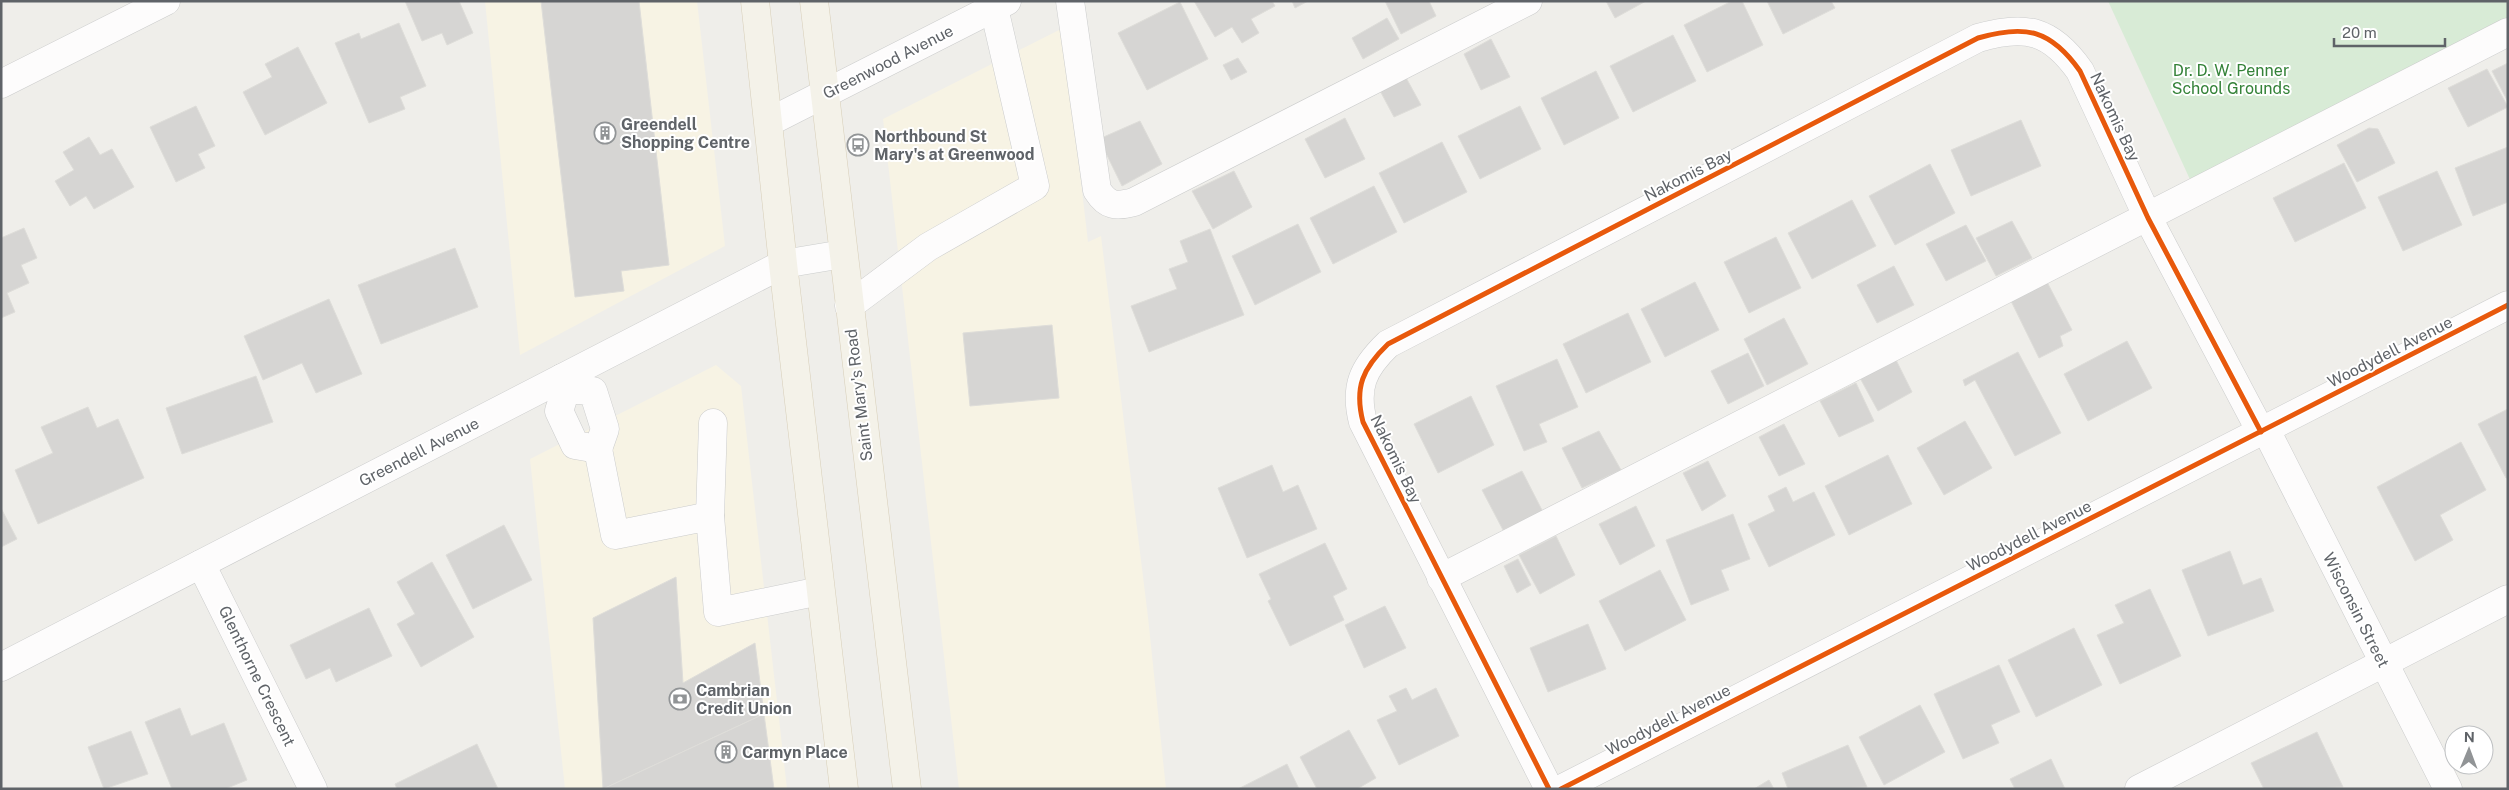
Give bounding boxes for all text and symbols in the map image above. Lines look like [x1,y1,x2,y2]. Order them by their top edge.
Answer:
scale bar [2334,15,2445,47]
street label: Greenwood Avenue [820,21,956,103]
text: 20 m [2342,24,2377,41]
park label: Dr. D. W. Penner School Grounds [2172,61,2290,98]
street label: Nakomis Bay [2086,69,2144,165]
place label: Greendell Shopping Centre [621,115,750,152]
building icon: Greendell Shopping Centre [593,121,617,145]
place label: Northbound St Mary's at Greenwood [874,127,1035,164]
bus stop icon: Northbound St Mary's at Greenwood [846,133,870,157]
street label: Nakomis Bay [1641,145,1736,205]
street label: Woodydell Avenue [2324,312,2456,392]
street label: Saint Mary's Road [841,328,877,462]
street label: Nakomis Bay [1366,412,1426,507]
street label: Greendell Avenue [356,414,482,490]
street label: Woodydell Avenue [1963,496,2095,576]
street label: Wisconsin Street [2319,549,2393,671]
street label: Glenthorne Crescent [215,603,299,749]
street label: Woodydell Avenue [1602,680,1734,760]
place label: Cambrian Credit Union [696,681,792,718]
bank icon: Cambrian Credit Union [668,687,692,711]
north arrow [2444,725,2494,775]
text: N [2464,729,2475,745]
building icon: Carmyn Place [714,740,738,764]
place label: Carmyn Place [742,743,848,762]

